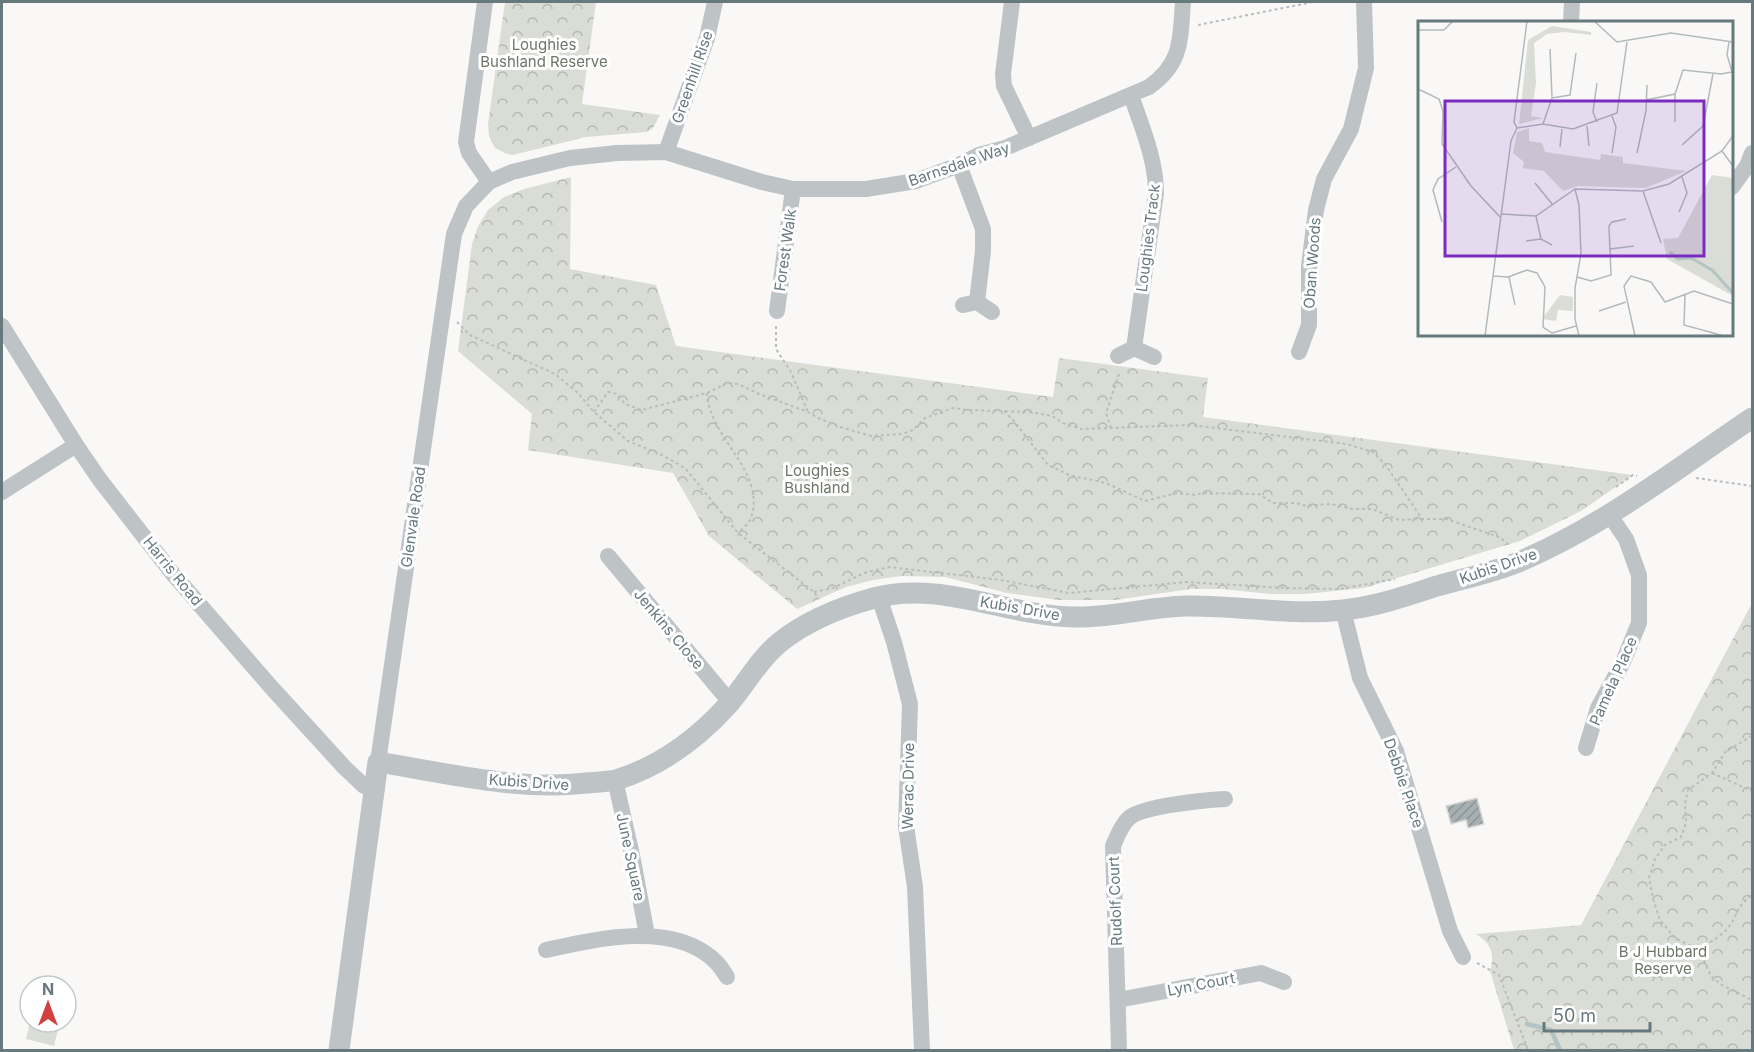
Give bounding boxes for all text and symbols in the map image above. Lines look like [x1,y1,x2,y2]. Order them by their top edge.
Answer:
inset map [1418,21,1733,336]
street label: Greenhill Rise [667,28,717,126]
park label: Loughies Bushland Reserve [480,35,608,71]
street label: Barnsdale Way [906,138,1013,190]
street label: Loughies Track [1132,182,1164,293]
street label: Forest Walk [770,207,800,292]
street label: Oban Woods [1299,217,1325,309]
park label: Loughies Bushland [784,461,850,497]
street label: Glenvale Road [397,465,429,569]
street label: Harris Road [139,533,207,609]
street label: Kubis Drive [1457,544,1539,588]
street label: Jenkins Close [630,585,708,673]
street label: Kubis Drive [979,592,1061,624]
street label: Pamela Place [1585,634,1641,728]
street label: Debbie Place [1380,736,1428,830]
street label: Werac Drive [898,742,918,830]
street label: Kubis Drive [488,770,570,794]
street label: June Square [612,811,650,903]
street label: Rudolf Court [1104,856,1126,946]
park label: B J Hubbard Reserve [1619,942,1707,978]
street label: Lyn Court [1166,968,1237,1000]
north arrow [18,974,78,1034]
text: N [42,979,54,999]
scale bar [1544,995,1650,1033]
text: 50 m [1553,1005,1596,1026]

